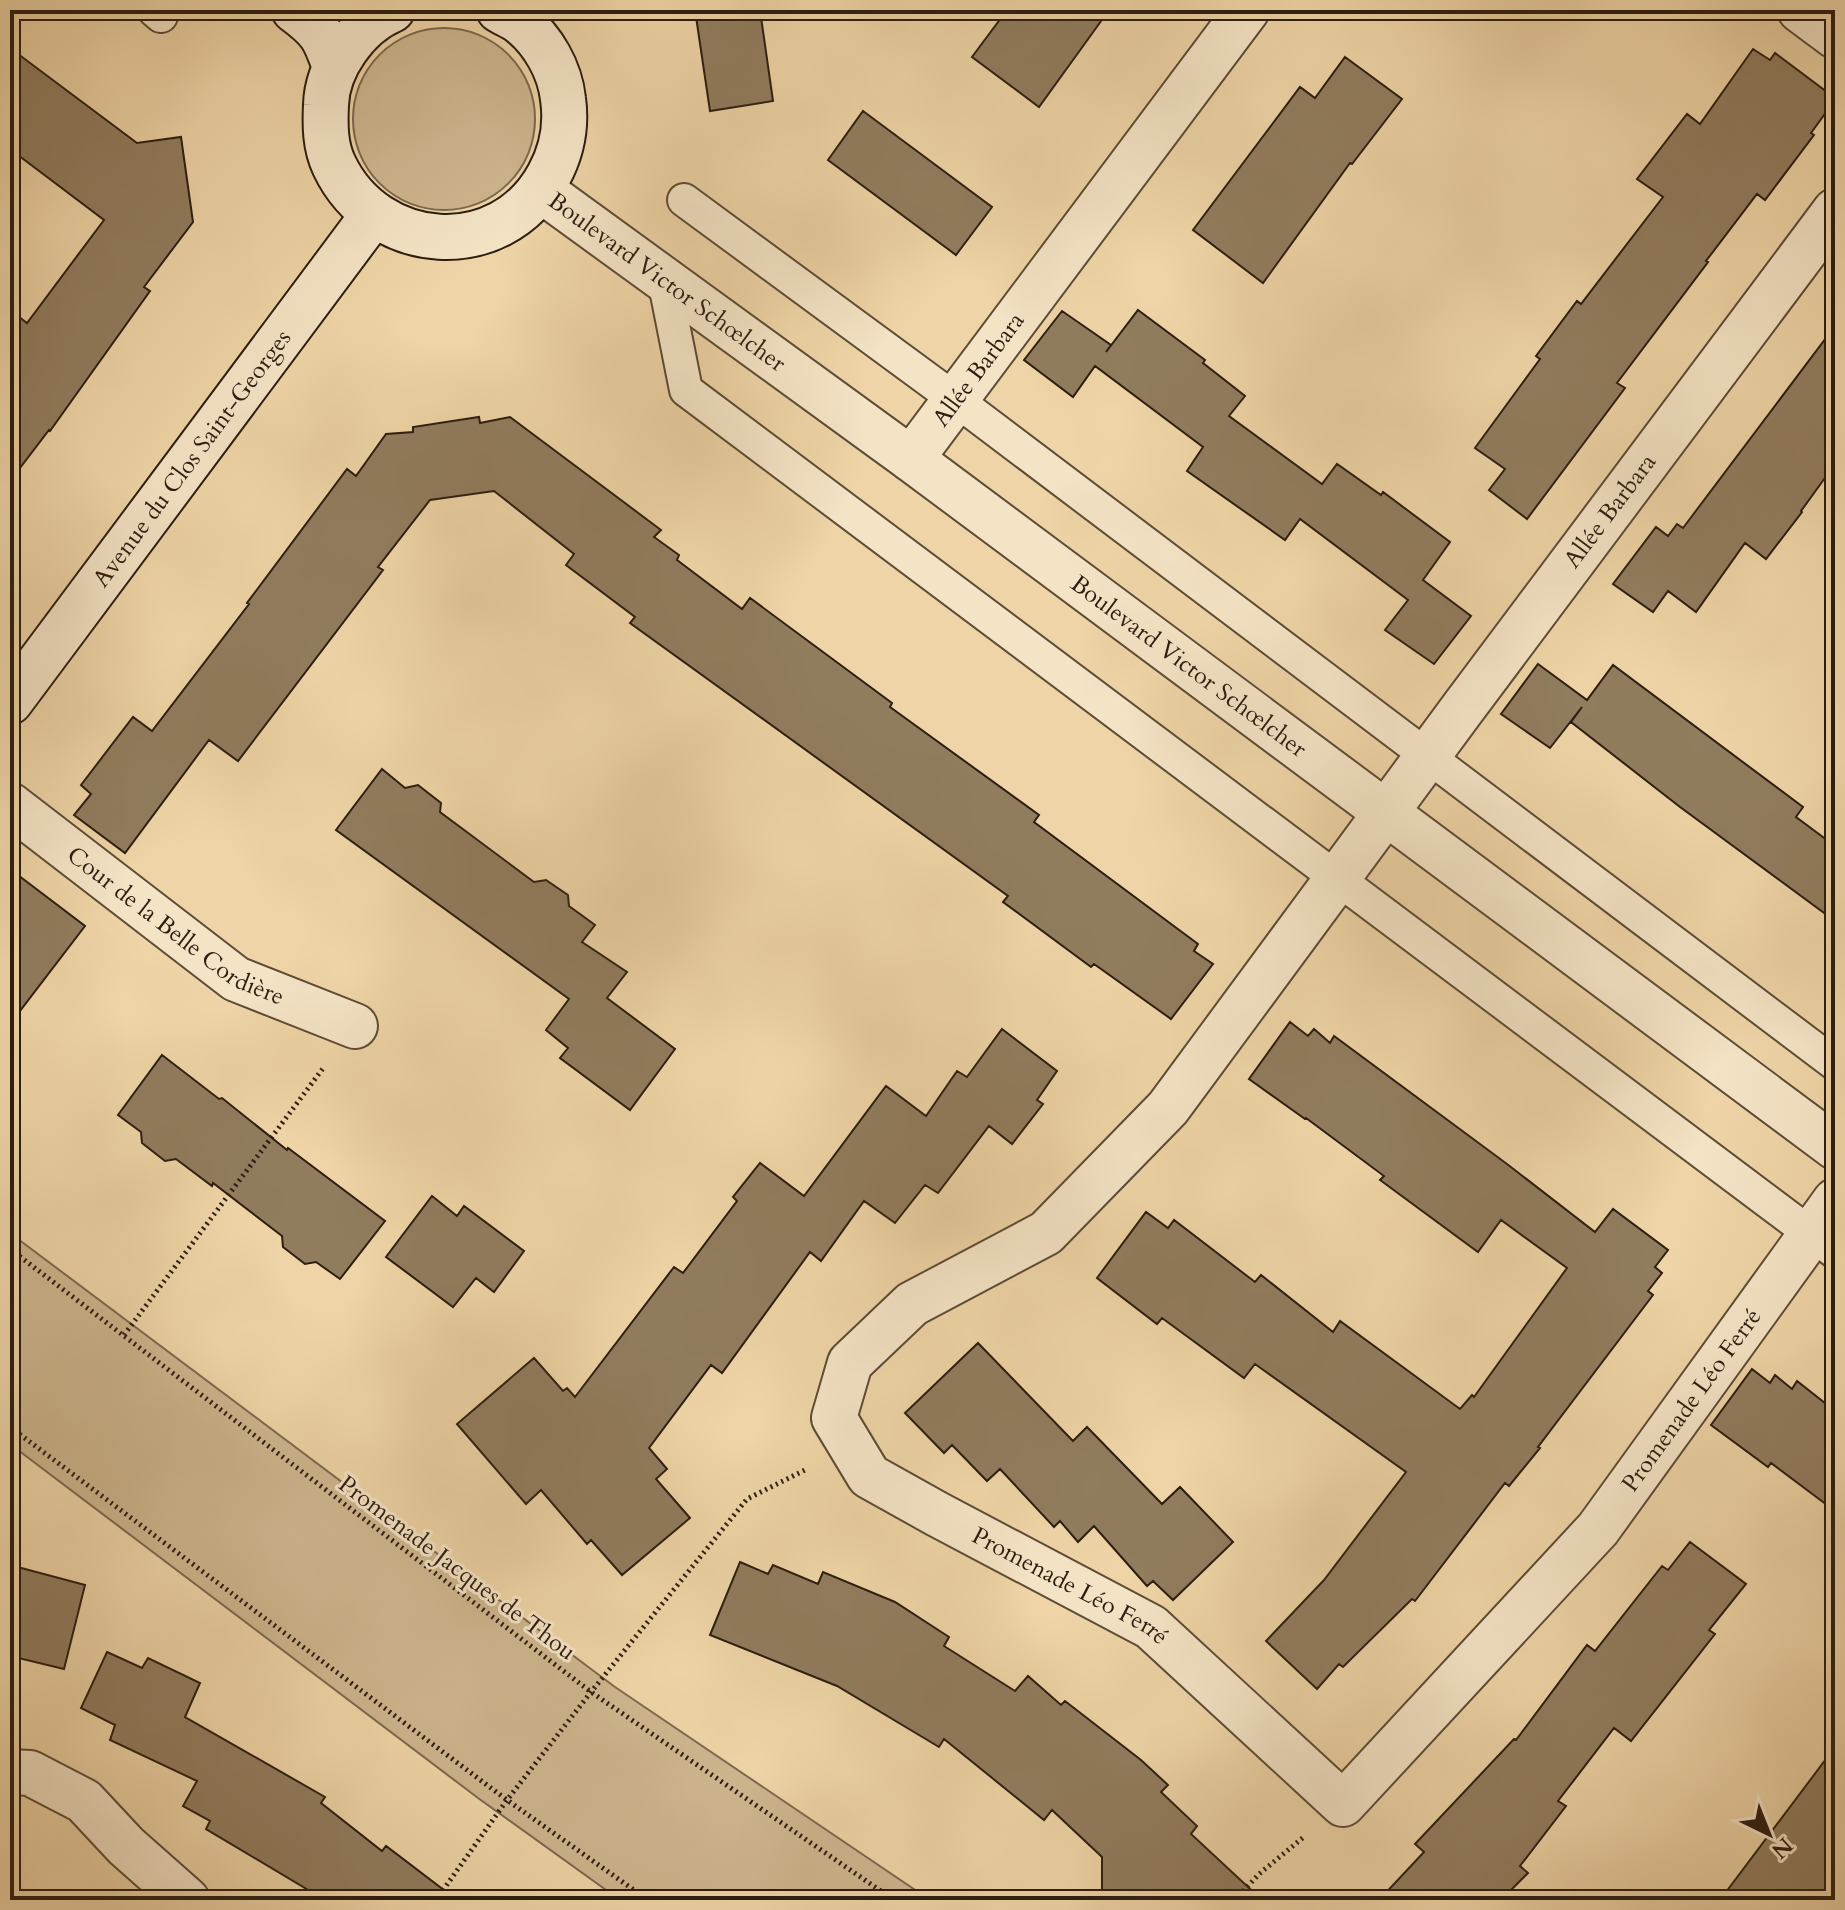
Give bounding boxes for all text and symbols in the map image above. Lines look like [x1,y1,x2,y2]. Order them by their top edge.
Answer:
street label: Boulevard Victor Schœlcher [542,184,793,379]
street label: Allée Barbara [924,305,1032,433]
street label: Avenue du Clos Saint-Georges [85,323,299,594]
street label: Allée Barbara [1556,447,1664,575]
street label: Boulevard Victor Schœlcher [1064,567,1314,765]
street label: Cour de la Belle Cordière [60,838,289,1013]
street label: Promenade Léo Ferré [1614,1301,1769,1498]
street label: Promenade Jacques de Thou [332,1468,582,1668]
street label: Promenade Léo Ferré [966,1519,1176,1652]
north arrow [1729,1794,1809,1874]
text: N [1765,1830,1799,1865]

